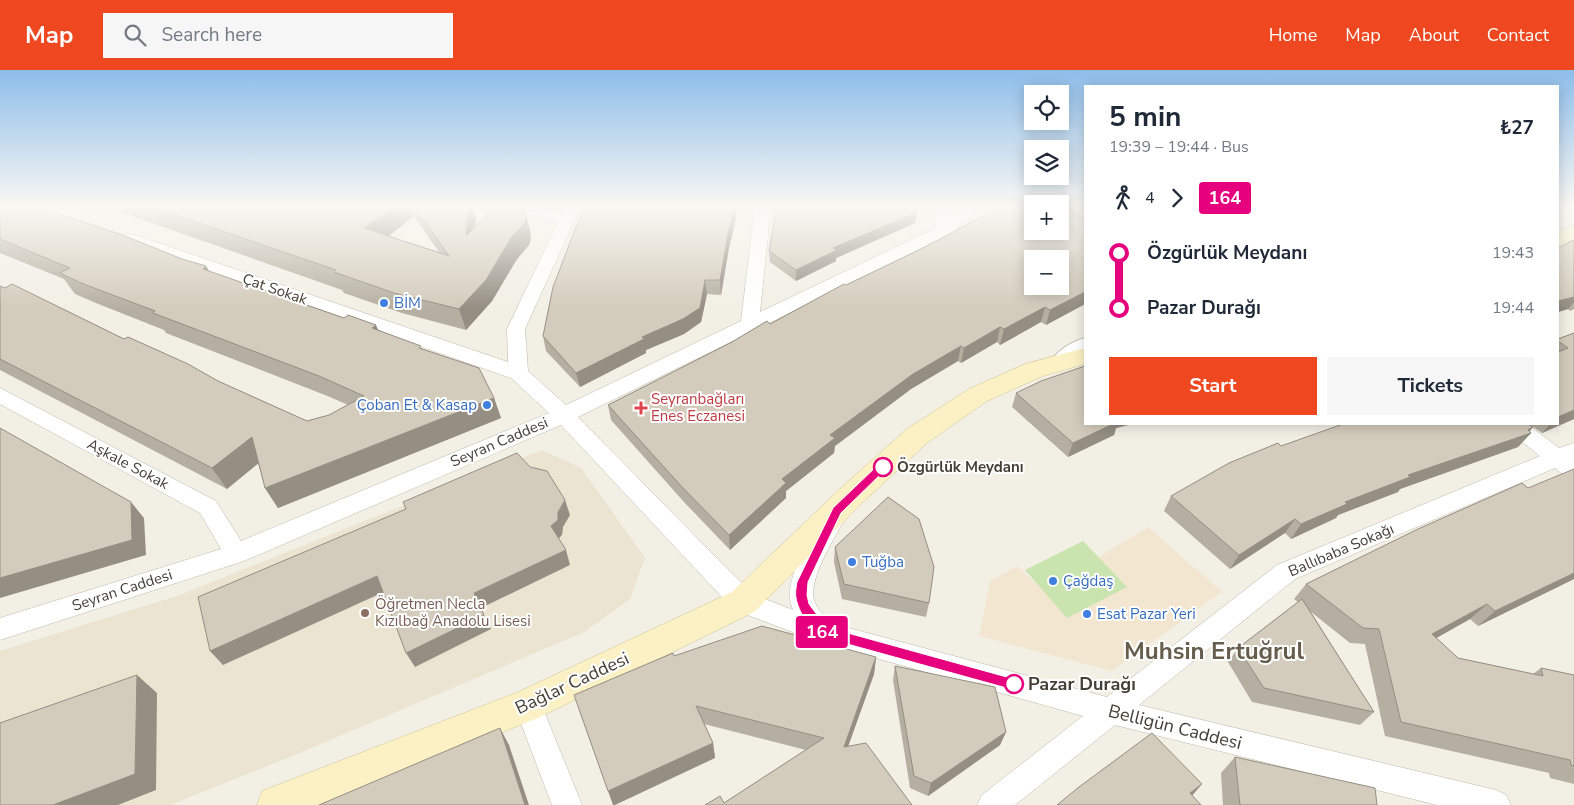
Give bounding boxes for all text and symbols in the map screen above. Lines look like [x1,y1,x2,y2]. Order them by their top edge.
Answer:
search box [103,13,453,58]
text: Map [25,19,73,51]
icon: search [121,21,149,49]
text: Search here [161,22,262,48]
text: Home [1269,23,1317,47]
text: Map [1345,23,1381,47]
text: About [1409,23,1459,47]
text: Contact [1487,23,1549,47]
map controls [1024,85,1069,295]
button: locate [1024,85,1069,130]
text: 5 min [1109,98,1181,136]
text: ₺27 [1500,115,1534,141]
text: 19:39 – 19:44 · Bus [1109,136,1249,158]
button: layers [1024,140,1069,185]
icon: walk [1109,184,1137,212]
icon: forward [1163,184,1191,212]
text: 164 [1209,186,1241,210]
text: 4 [1145,187,1155,209]
button: + [1024,195,1069,240]
text: Özgürlük Meydanı [1147,240,1307,266]
text: 19:43 [1492,242,1534,264]
button: − [1024,250,1069,295]
street label: Çat Sokak [240,269,311,310]
place label: BİM [394,293,421,313]
text: Pazar Durağı [1147,295,1261,321]
marker: BİM [378,297,390,309]
text: 19:44 [1492,297,1534,319]
button: Start [1109,357,1317,415]
button: Tickets [1327,357,1534,415]
place label: Seyranbağları Enes Eczanesi [651,389,745,426]
place label: Çoban Et & Kasap [357,395,477,415]
marker: Çoban Et & Kasap [481,399,493,411]
marker: Seyranbağları Enes Eczanesi [635,402,647,414]
street label: Seyran Caddesi [447,412,551,472]
street label: Aşkale Sokak [84,434,173,494]
marker: Özgürlük Meydanı [873,457,893,477]
place label: Özgürlük Meydanı [897,457,1024,477]
street label: Ballıbaba Sokağı [1285,519,1397,581]
place label: Tuğba [862,552,904,572]
marker: Tuğba [846,556,858,568]
street label: Seyran Caddesi [69,564,175,616]
place label: Çağdaş [1063,571,1114,591]
marker: Çağdaş [1047,575,1059,587]
place label: Öğretmen Necla Kızılbağ Anadolu Lisesi [375,594,531,631]
place label: Esat Pazar Yeri [1097,604,1196,624]
marker: Öğretmen Necla Kızılbağ Anadolu Lisesi [359,607,371,619]
marker: Esat Pazar Yeri [1081,608,1093,620]
line badge: 164 [793,616,851,648]
text: 164 [806,620,838,644]
district label: Muhsin Ertuğrul [1124,635,1304,667]
street label: Bağlar Caddesi [511,646,633,720]
place label: Pazar Durağı [1028,672,1136,696]
marker: Pazar Durağı [1004,674,1024,694]
street label: Belligün Caddesi [1106,699,1244,755]

